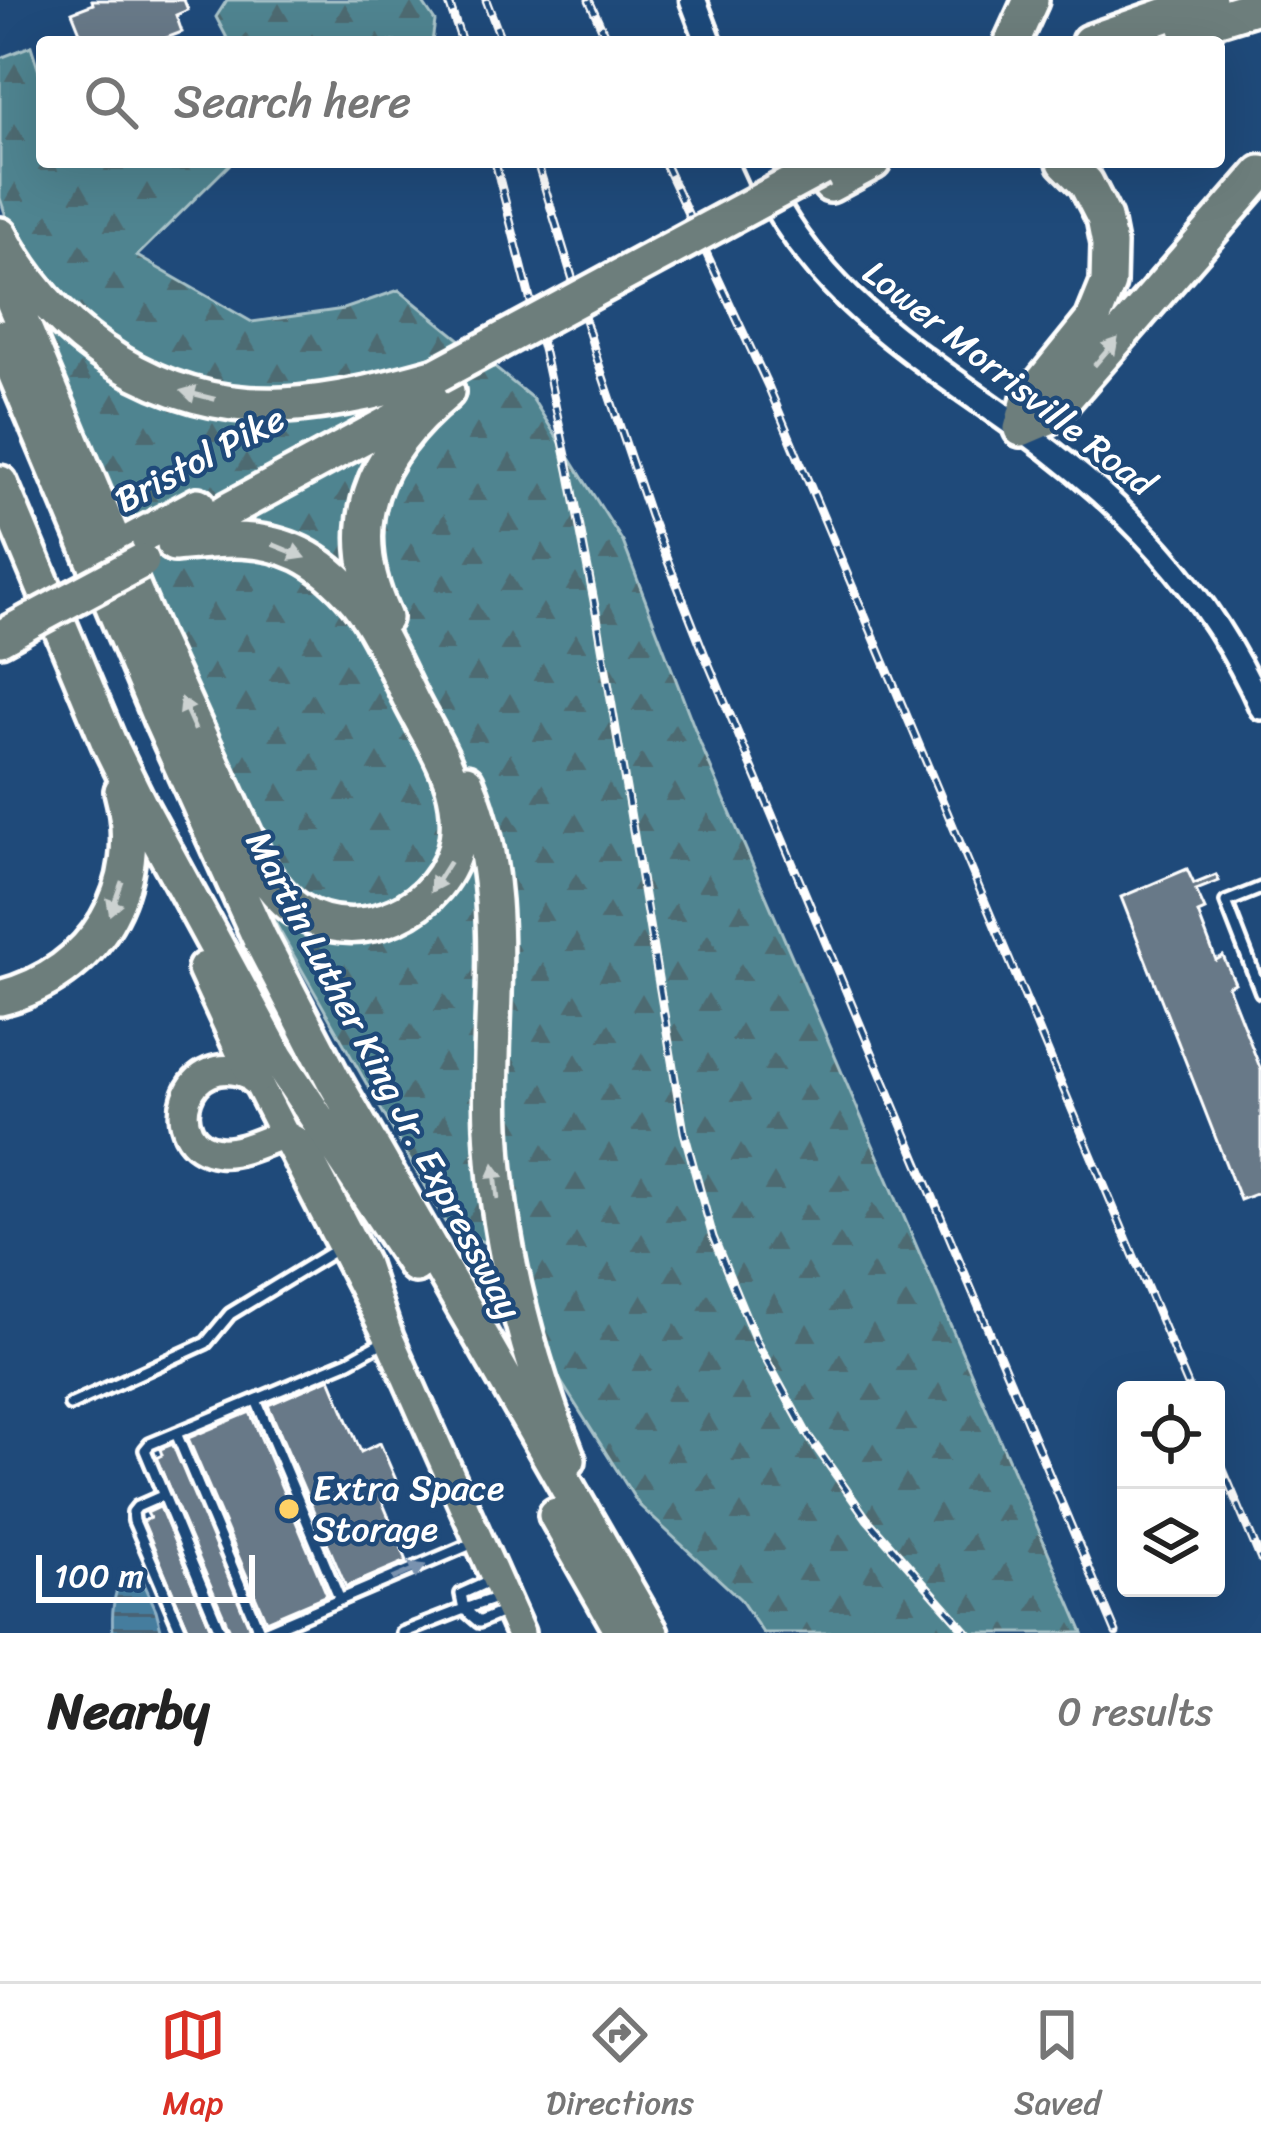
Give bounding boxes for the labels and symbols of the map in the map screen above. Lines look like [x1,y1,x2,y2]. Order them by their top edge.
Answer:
street label: Lower Morrisville Road [848,243,1171,515]
one-way arrow [1092,337,1119,367]
one-way arrow [180,385,217,404]
street label: Bristol Pike [103,387,297,531]
one-way arrow [271,542,307,561]
one-way arrow [177,696,197,731]
street label: Martin Luther King Jr. Expressway [228,819,541,1331]
one-way arrow [430,860,452,893]
one-way arrow [106,880,124,916]
one-way arrow [487,1161,506,1199]
place label: Extra Space Storage [313,1456,504,1561]
marker: Extra Space Storage [276,1496,302,1522]
scale bar [36,1549,255,1602]
one-way arrow [392,1561,427,1581]

